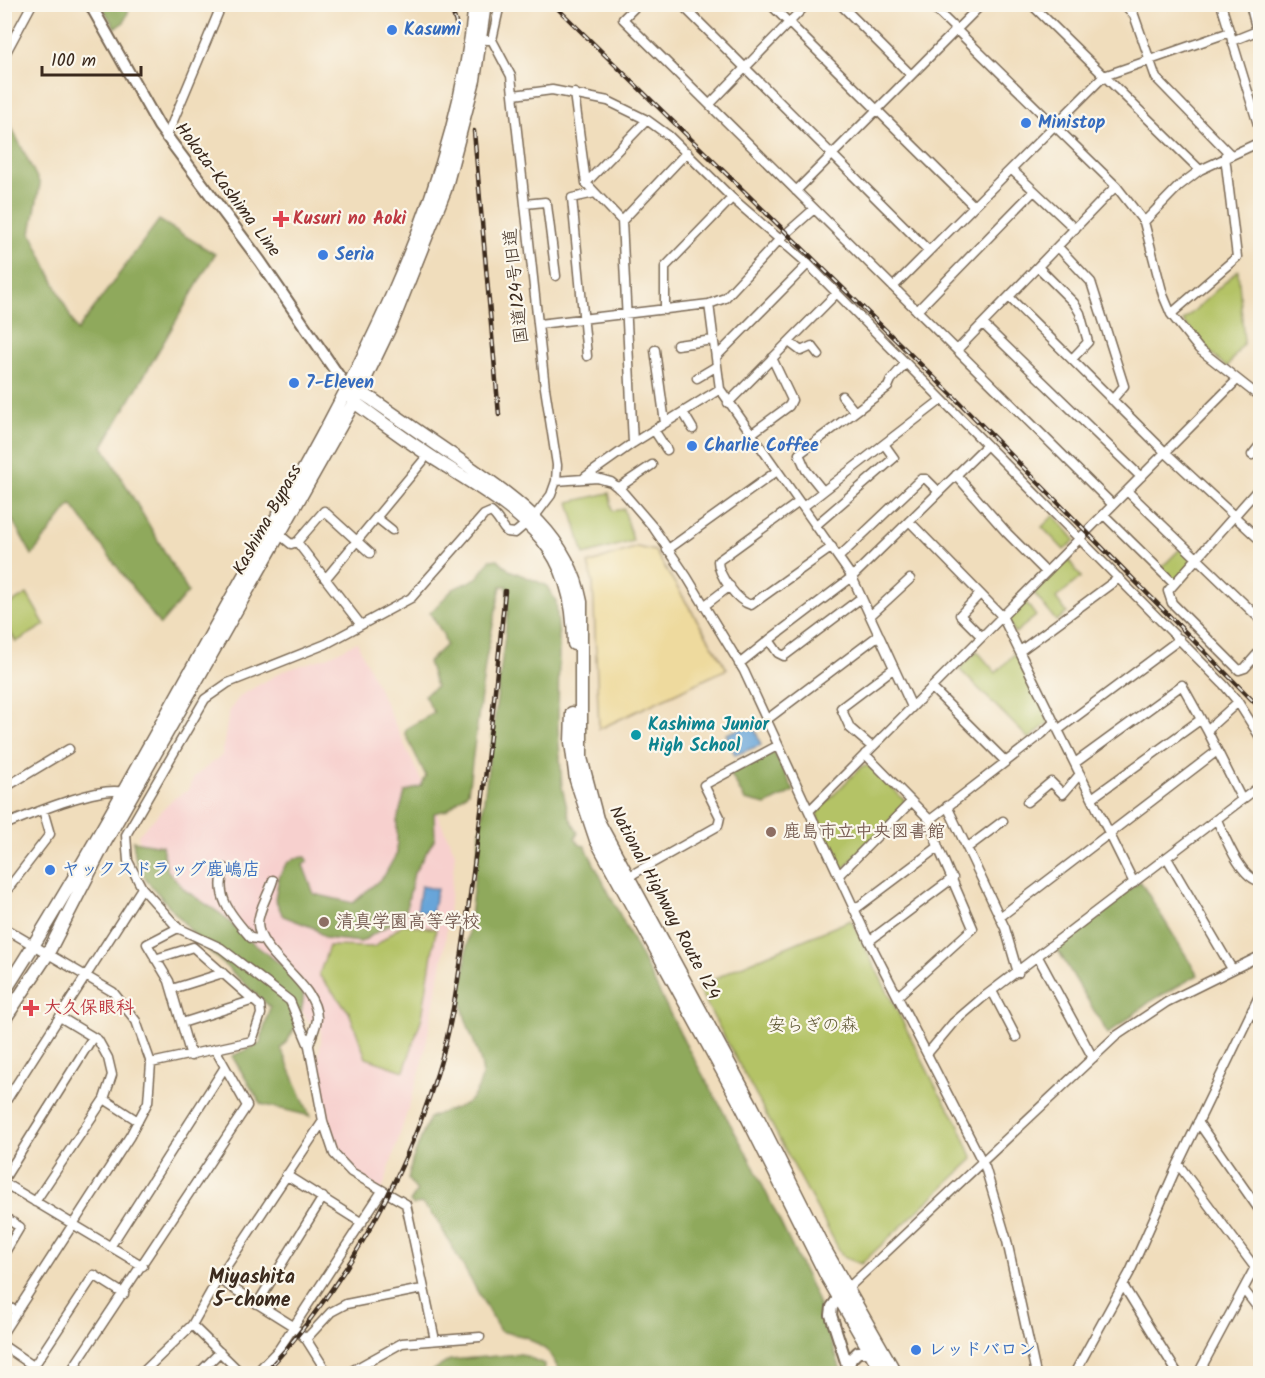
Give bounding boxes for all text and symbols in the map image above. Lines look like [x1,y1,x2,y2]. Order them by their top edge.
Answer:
place label: Kasumi [404,16,461,45]
marker: Kasumi [385,23,399,37]
scale bar [42,39,141,77]
text: 100 m [51,47,96,76]
place label: Ministop [1038,109,1106,138]
street label: Hokota-Kashima Line [166,116,288,264]
marker: Ministop [1019,116,1033,130]
place label: Kusuri no Aoki [293,205,406,234]
marker: Kusuri no Aoki [274,212,288,226]
street label: 国道124号旧道 [497,227,537,345]
place label: Seria [335,241,374,270]
marker: Seria [316,248,330,262]
place label: 7-Eleven [306,369,374,398]
marker: 7-Eleven [287,376,301,390]
place label: Charlie Coffee [704,432,819,461]
marker: Charlie Coffee [685,439,699,453]
street label: Kashima Bypass [226,459,311,581]
place label: Kashima Junior High School [648,711,770,761]
marker: Kashima Junior High School [629,728,643,742]
street label: National Highway Route 124 [600,801,728,1005]
place label: 鹿島市立中央図書館 [783,818,945,847]
marker: 鹿島市立中央図書館 [764,825,778,839]
place label: ヤックスドラッグ鹿嶋店 [62,856,260,885]
marker: ヤックスドラッグ鹿嶋店 [43,863,57,877]
place label: 清真学園高等学校 [336,908,480,937]
marker: 清真学園高等学校 [317,915,331,929]
place label: 大久保眼科 [44,994,134,1023]
marker: 大久保眼科 [22,999,40,1017]
park label: 安らぎの森 [768,1012,858,1041]
district label: Miyashita 5-chome [209,1262,295,1317]
place label: レッドバロン [928,1336,1036,1365]
marker: レッドバロン [909,1343,923,1357]

